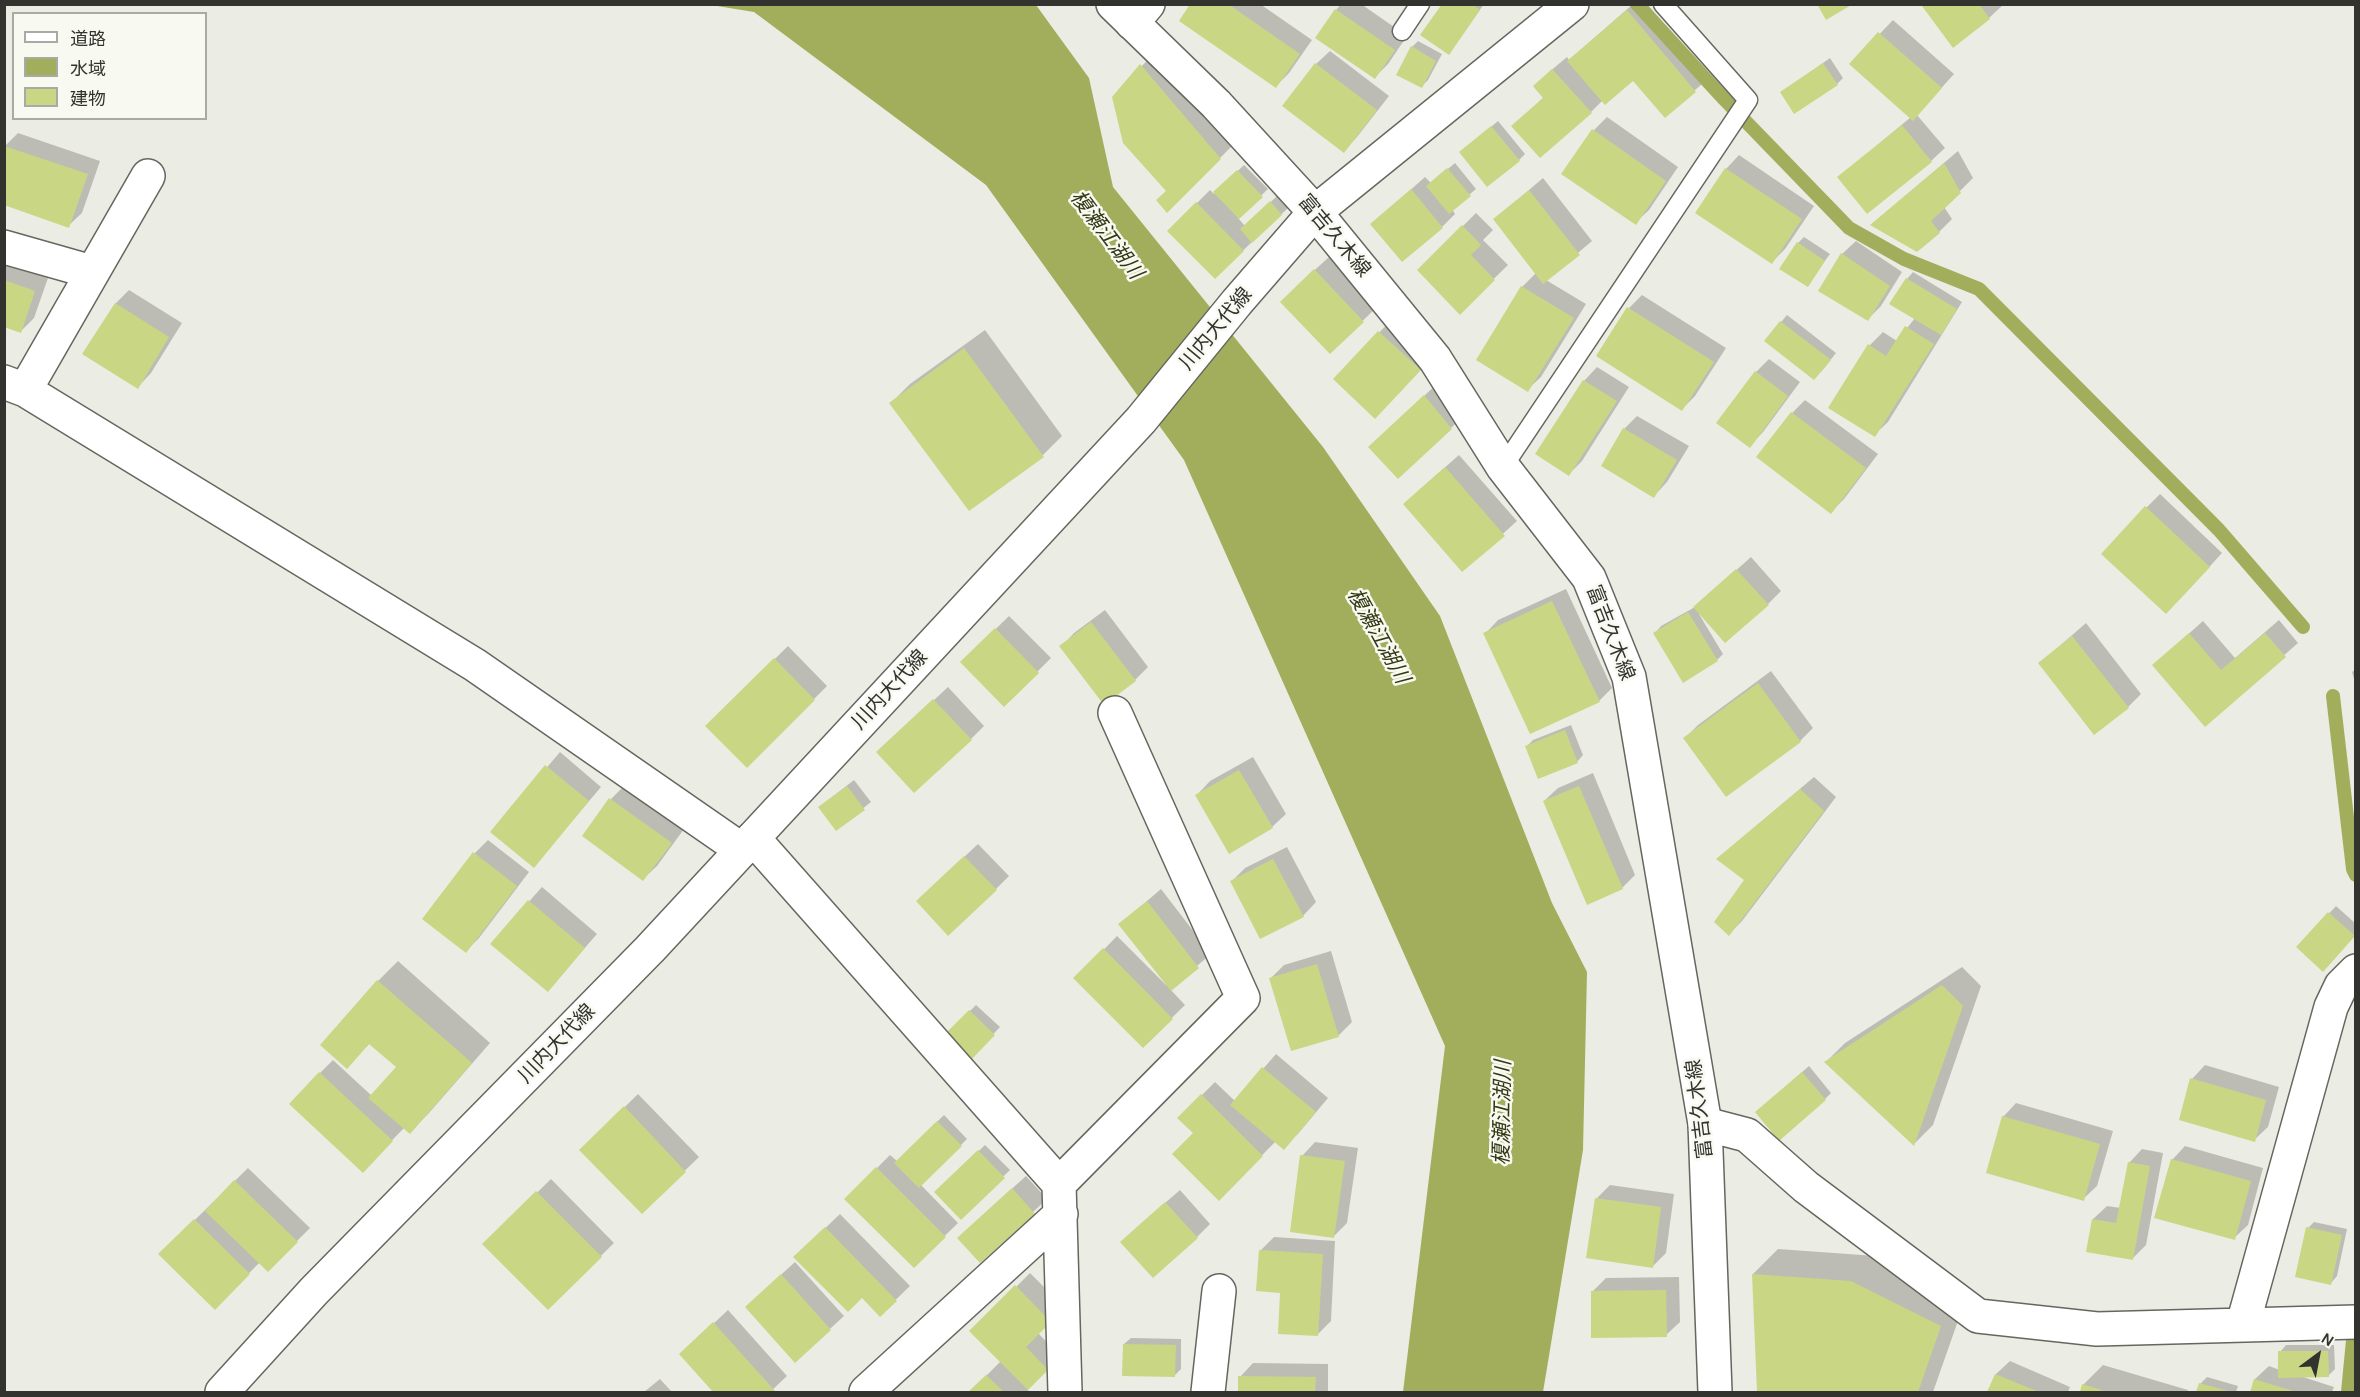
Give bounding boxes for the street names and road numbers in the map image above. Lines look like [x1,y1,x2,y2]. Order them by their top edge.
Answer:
street label: 富吉久木線 [1293,190,1375,282]
street label: 川内大代線 [1175,283,1257,375]
street label: 富吉久木線 [1581,582,1639,684]
street label: 川内大代線 [847,645,933,735]
street label: 川内大代線 [514,1000,600,1088]
street label: 富吉久木線 [1682,1058,1718,1160]

